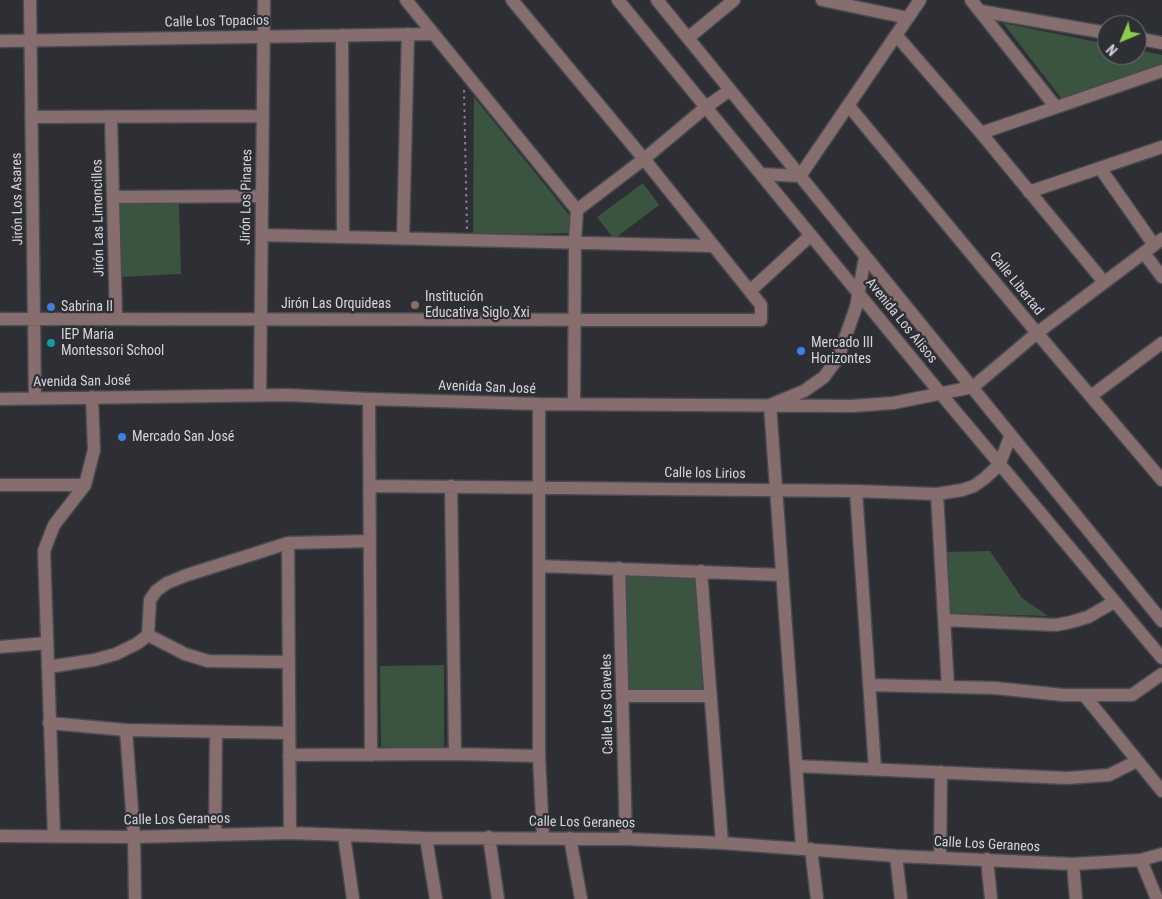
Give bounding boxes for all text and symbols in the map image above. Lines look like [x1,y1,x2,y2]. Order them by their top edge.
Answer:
street label: Calle Los Topacios [165,13,269,31]
north arrow [1097,15,1147,65]
text: N [1103,41,1121,59]
street label: Jirón Los Pinares [238,149,256,245]
street label: Jirón Los Asares [9,153,27,245]
street label: Jirón Las Limoncillos [90,159,108,277]
street label: Calle Libertad [985,249,1047,319]
street label: Avenida Los Alisos [862,275,940,367]
place label: Institución Educativa Siglo Xxi [425,289,530,322]
street label: Jirón Las Orquideas [281,296,391,312]
place label: Sabrina II [61,299,113,315]
marker: Institución Educativa Siglo Xxi [409,299,421,311]
marker: Sabrina II [45,301,57,313]
place label: IEP Maria Montessori School [61,327,164,360]
place label: Mercado III Horizontes [811,335,873,368]
marker: IEP Maria Montessori School [45,337,57,349]
marker: Mercado III Horizontes [795,345,807,357]
street label: Avenida San José [33,373,131,391]
street label: Avenida San José [438,378,536,398]
place label: Mercado San José [132,429,234,445]
marker: Mercado San José [116,431,128,443]
street label: Calle los Lirios [664,465,746,483]
street label: Calle Los Claveles [599,654,617,754]
street label: Calle Los Geraneos [124,811,230,829]
street label: Calle Los Geraneos [529,814,635,832]
street label: Calle Los Geraneos [933,834,1041,856]

